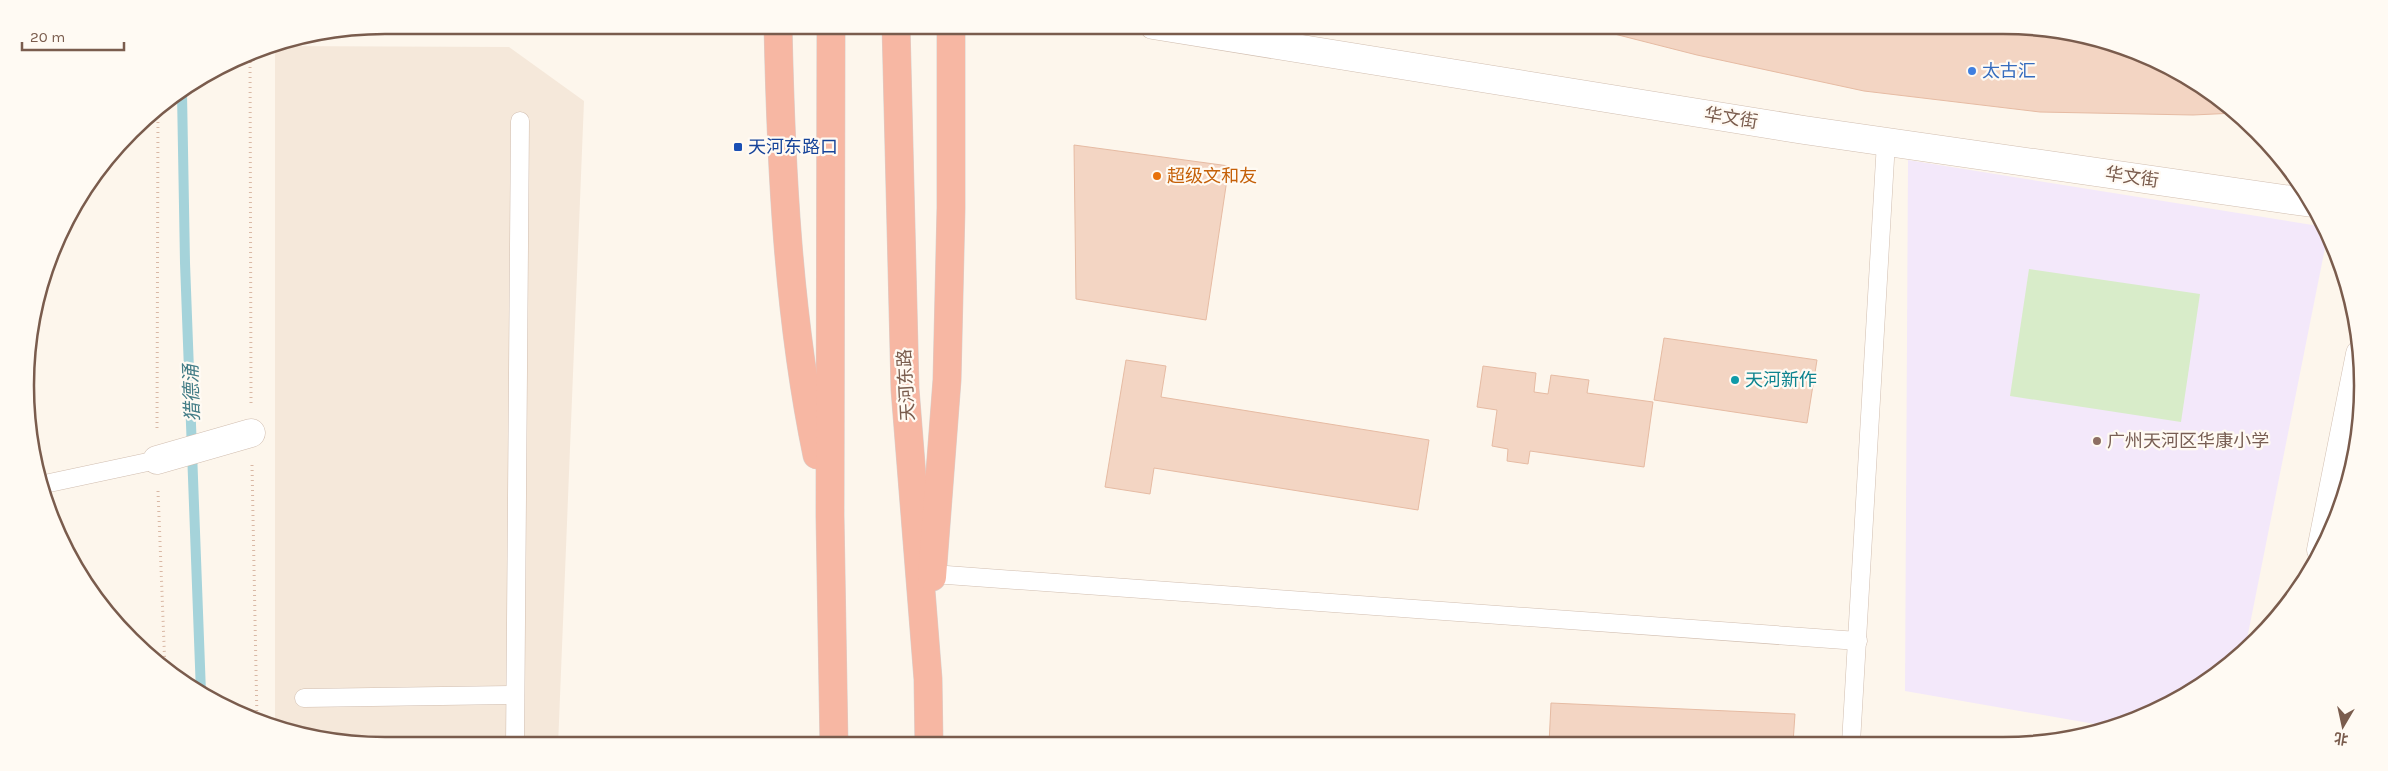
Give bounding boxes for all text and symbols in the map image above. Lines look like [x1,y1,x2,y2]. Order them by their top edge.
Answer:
scale bar [22,20,125,52]
text: 20 m [30,28,65,46]
place label: 太古汇 [1982,60,2036,82]
marker: 太古汇 [1966,65,1978,77]
street label: 华文街 [1703,103,1759,133]
place label: 天河东路口 [748,136,838,158]
marker: 天河东路口 [732,141,744,153]
street label: 华文街 [2104,162,2160,192]
place label: 超级文和友 [1167,165,1257,187]
marker: 超级文和友 [1151,170,1163,182]
street label: 天河东路 [893,348,919,422]
water label: 猎德涌 [180,362,204,422]
place label: 天河新作 [1745,369,1817,391]
marker: 天河新作 [1729,374,1741,386]
place label: 广州天河区华康小学 [2107,430,2269,452]
marker: 广州天河区华康小学 [2091,435,2103,447]
north arrow [2318,701,2368,751]
text: 北 [2333,729,2349,748]

